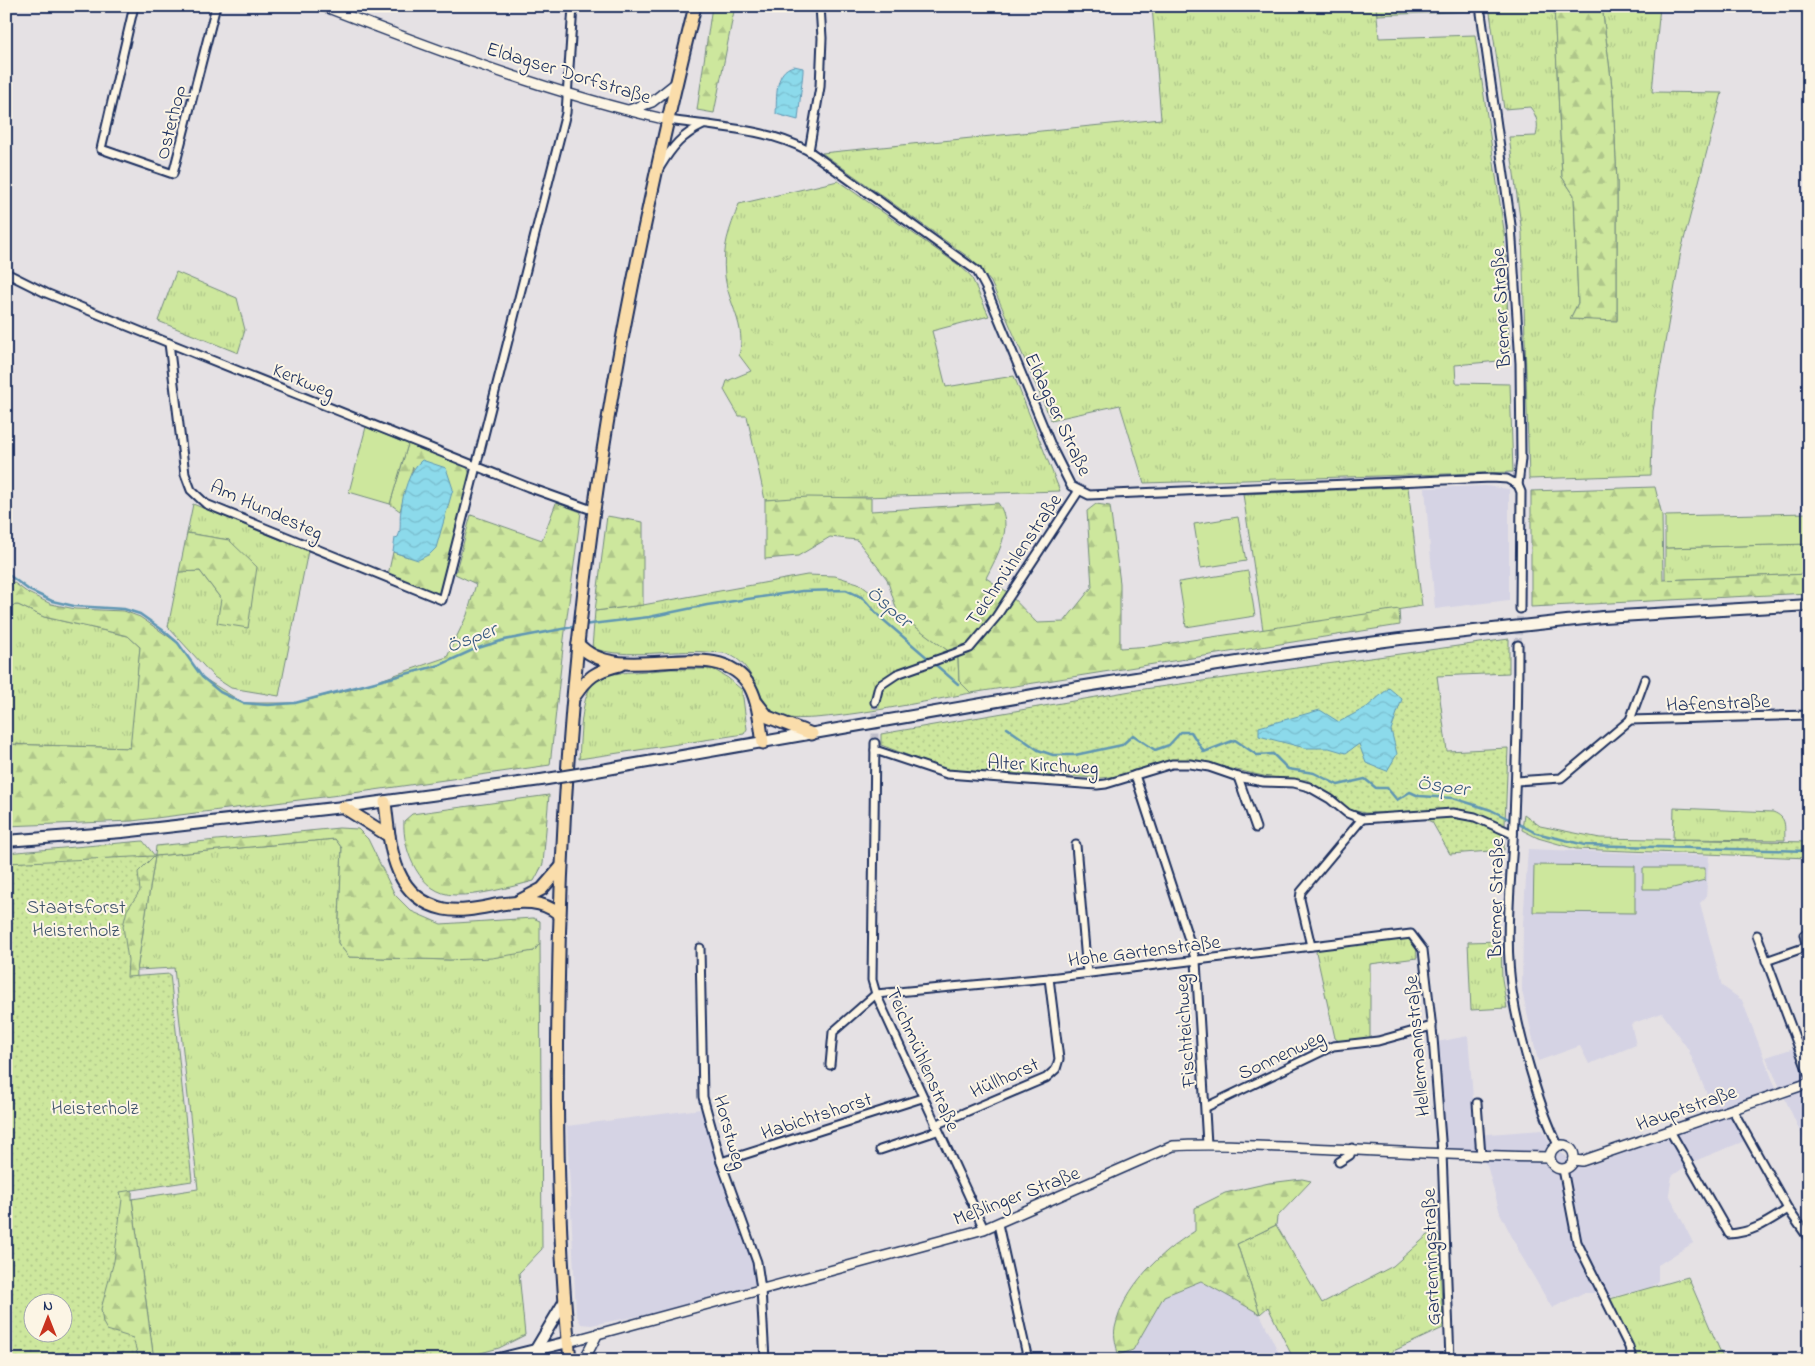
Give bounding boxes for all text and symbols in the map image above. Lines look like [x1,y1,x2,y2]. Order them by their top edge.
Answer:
street label: Eldagser Dorfstraße [482,36,654,114]
street label: Osterhop [149,82,196,163]
street label: Bremer Straße [1485,247,1520,370]
street label: Eldagser Straße [1015,349,1098,482]
street label: Kerkweg [267,357,338,409]
street label: Am Hundesteg [205,473,327,550]
street label: Teichmühlenstraße [960,488,1070,632]
water label: Ösper [859,579,920,637]
water label: Ösper [442,615,504,662]
street label: Hafenstraße [1666,688,1771,721]
street label: Alter Kirchweg [986,749,1099,785]
water label: Ösper [1415,769,1473,806]
street label: Bremer Straße [1482,838,1513,959]
park label: Staatsforst Heisterholz [26,894,126,946]
street label: Hohe Gartenstraße [1066,929,1222,976]
street label: Fischteichweg [1168,973,1206,1090]
street label: Hellermannstraße [1398,974,1439,1118]
street label: Teichmühlenstraße [877,984,966,1136]
street label: Sonnenweg [1234,1023,1331,1090]
street label: Hüllhorst [966,1051,1044,1107]
street label: Hauptstraße [1633,1079,1741,1140]
street label: Habichtshorst [758,1086,876,1149]
street label: Horstweg [703,1092,753,1174]
park label: Heisterholz [51,1095,139,1124]
street label: Meßlinger Straße [949,1160,1085,1236]
street label: Gartenringstraße [1416,1188,1450,1326]
north arrow [22,1294,72,1344]
text: N [43,1296,53,1317]

